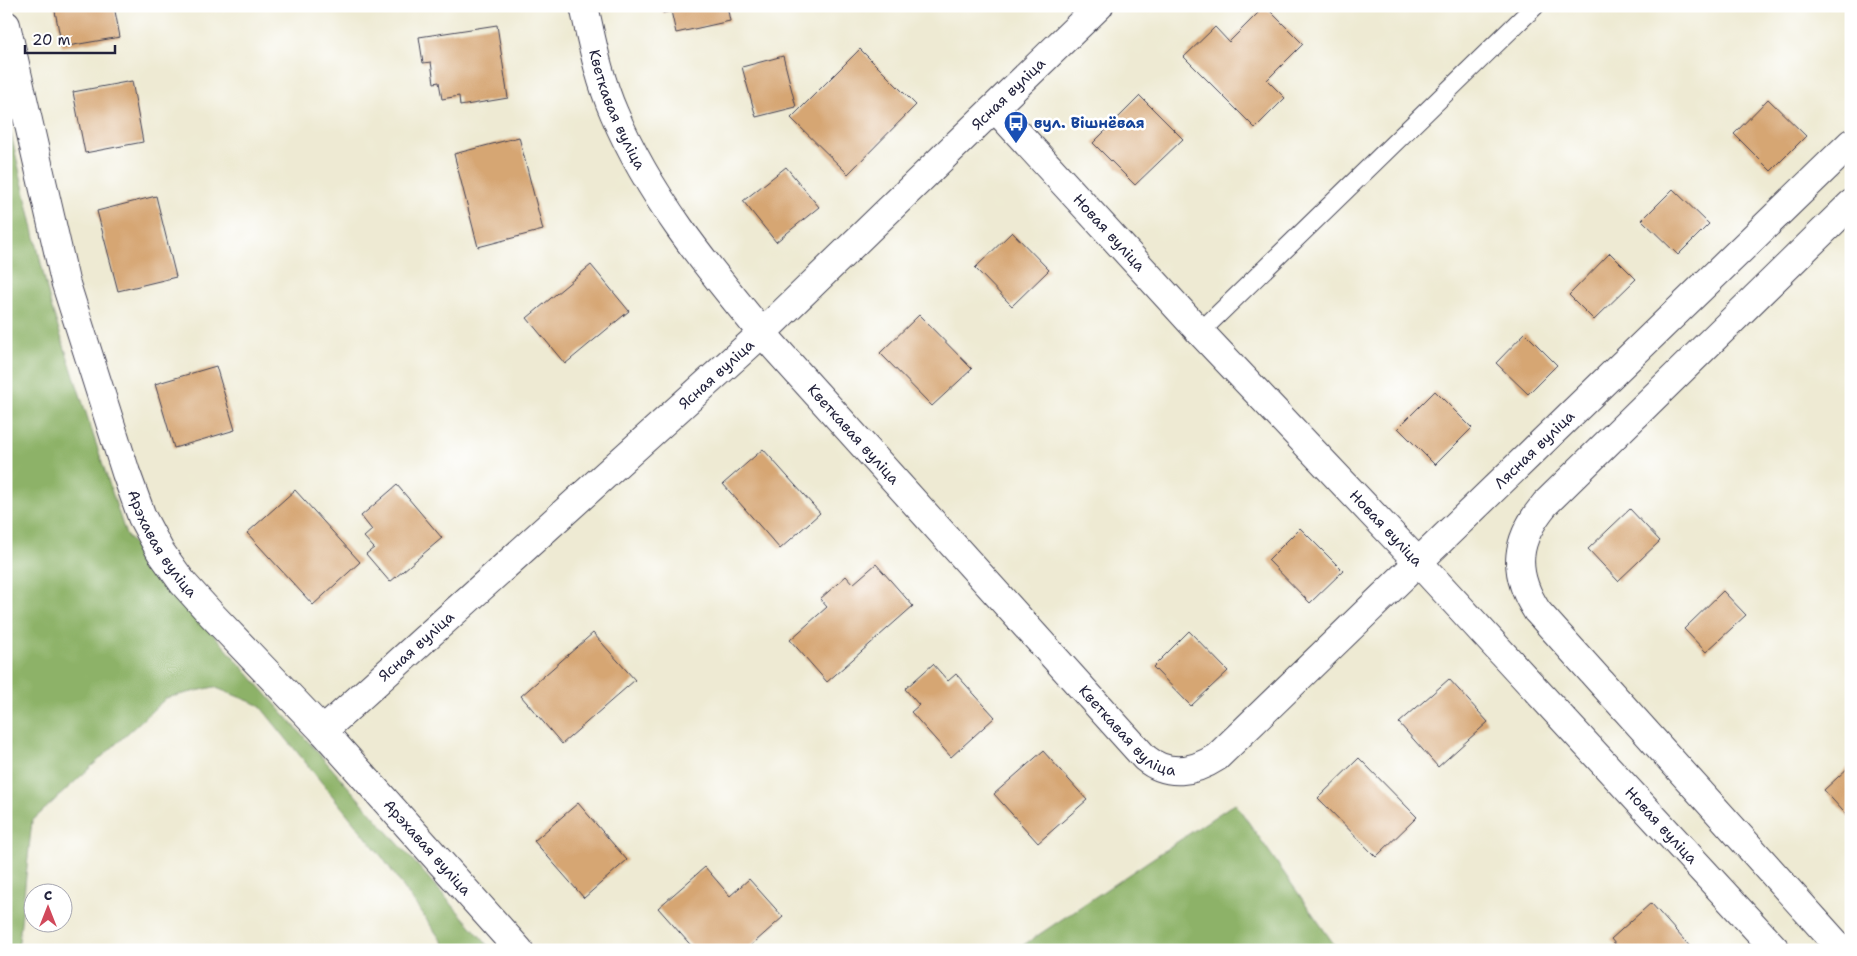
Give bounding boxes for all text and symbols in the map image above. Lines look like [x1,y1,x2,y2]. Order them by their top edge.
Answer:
scale bar [25,22,115,54]
text: 20 m [32,30,71,50]
street label: Кветкавая вуліца [584,47,650,174]
street label: Ясная вуліца [967,53,1050,134]
bus stop icon: вул. Вішнёвая [1003,110,1029,144]
place label: вул. Вішнёвая [1034,113,1145,133]
street label: Новая вуліца [1069,190,1150,276]
street label: Ясная вуліца [674,334,759,414]
street label: Кветкавая вуліца [803,380,904,489]
street label: Лясная вуліца [1490,406,1579,493]
street label: Новая вуліца [1345,486,1428,571]
street label: Арэхавая вуліца [123,487,202,602]
street label: Ясная вуліца [374,606,459,686]
street label: Кветкавая вуліца [1074,681,1178,781]
street label: Новая вуліца [1620,783,1702,869]
street label: Арэхавая вуліца [379,795,476,900]
north arrow [22,884,72,934]
text: С [44,886,52,904]

